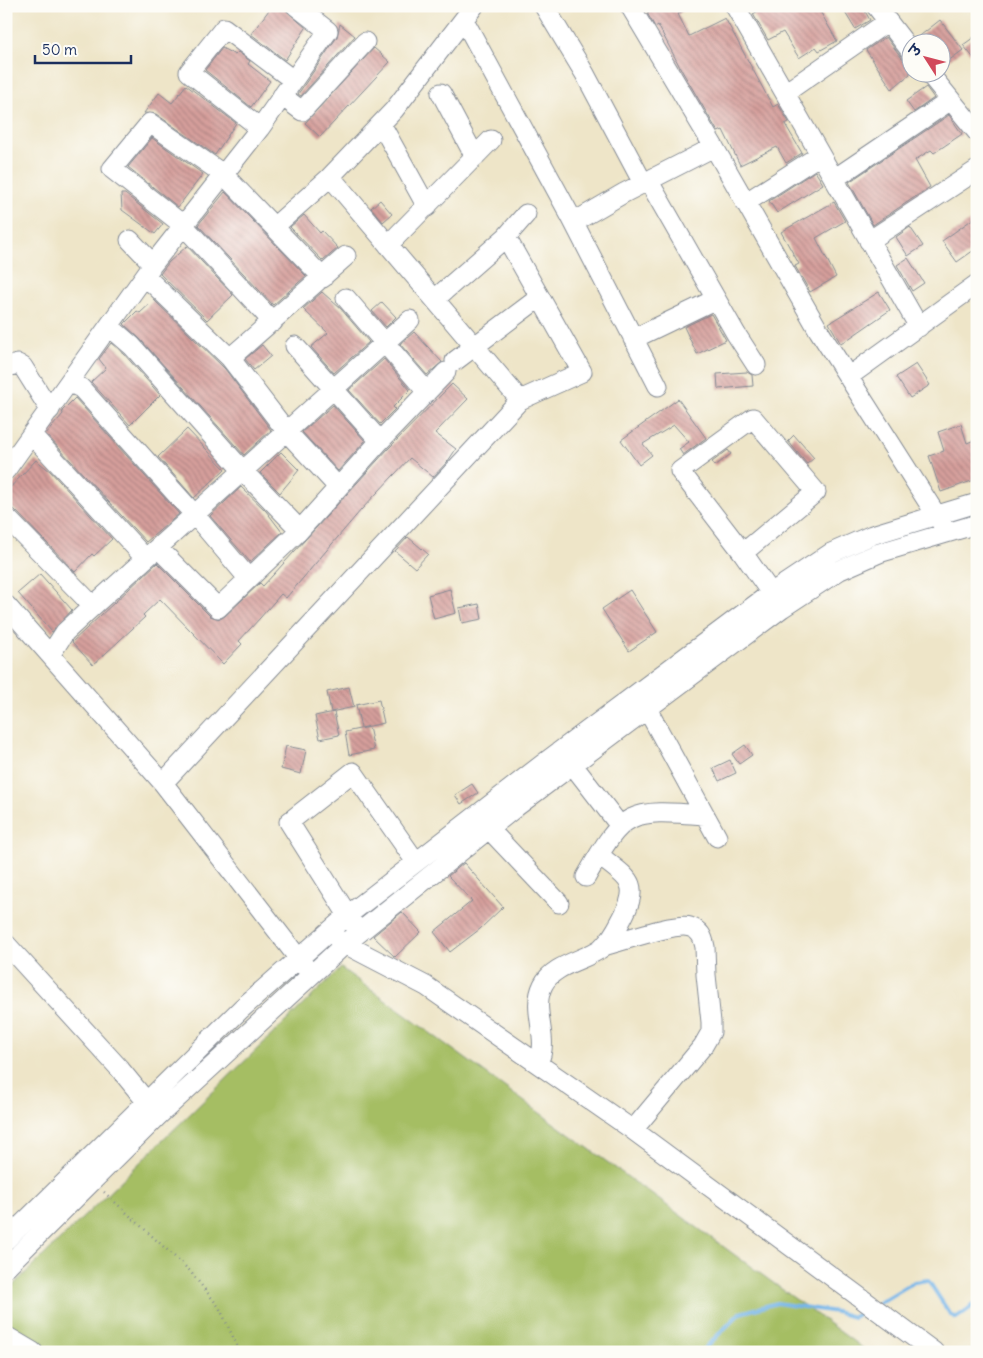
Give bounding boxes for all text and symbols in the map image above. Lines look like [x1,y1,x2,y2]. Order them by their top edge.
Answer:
scale bar [35,32,131,64]
north arrow [900,32,950,82]
text: 50 m [42,40,77,59]
text: उ [904,40,926,61]

